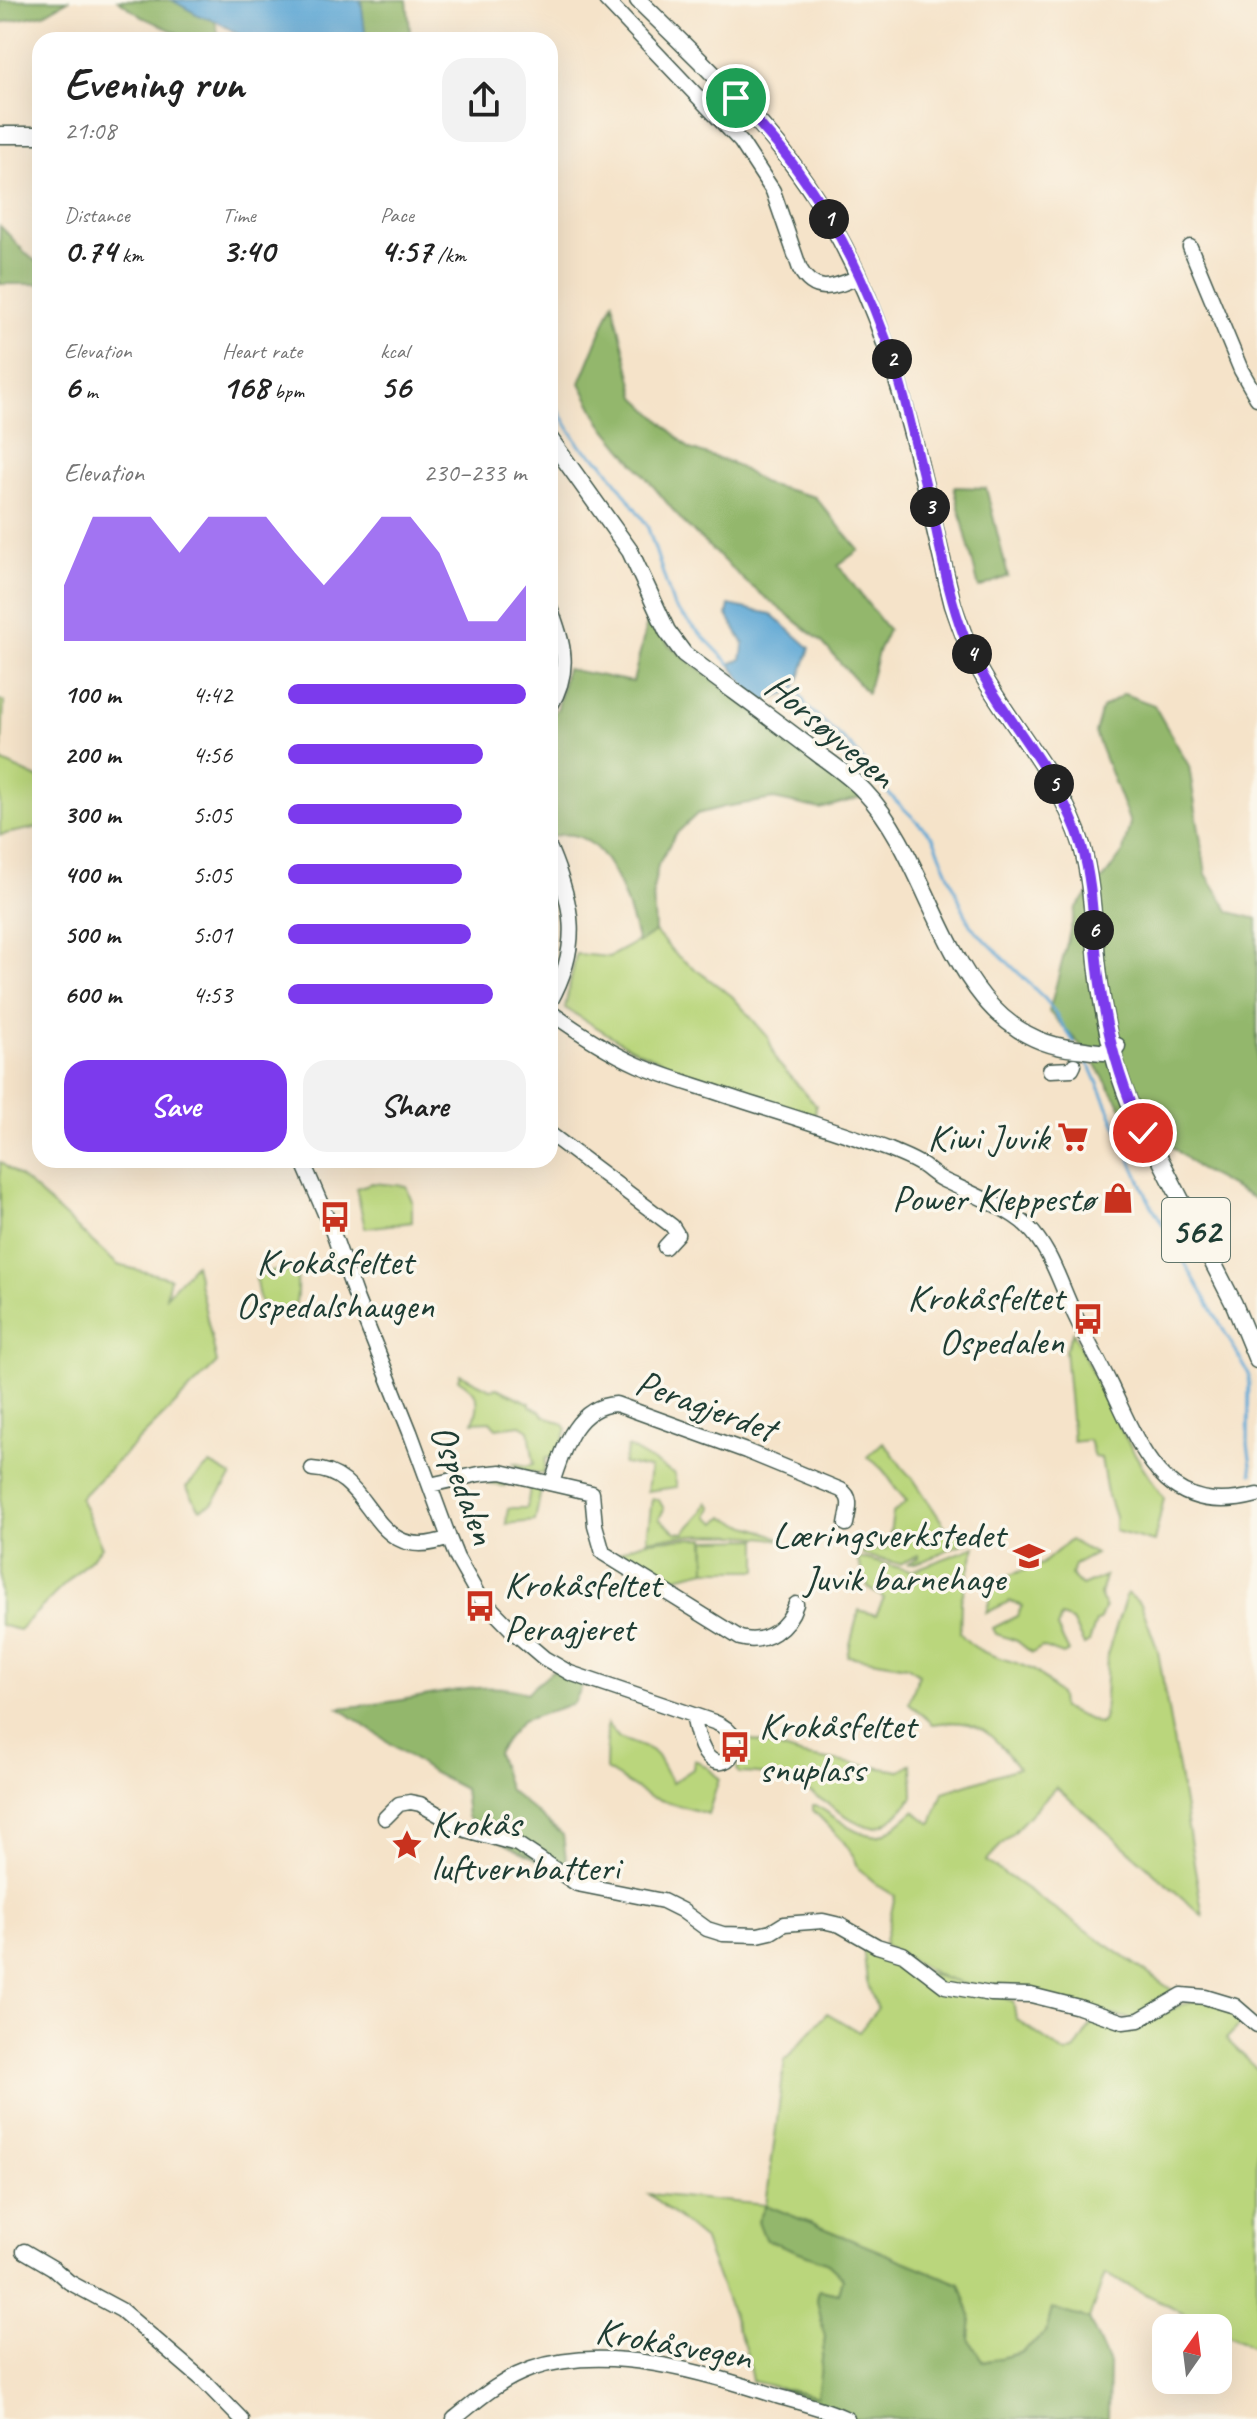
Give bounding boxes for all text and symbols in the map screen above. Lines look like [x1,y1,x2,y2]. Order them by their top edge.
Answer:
text: Evening run [64,56,244,111]
button: share [442,58,526,142]
pin [702,64,770,132]
icon: arrive [714,76,758,120]
text: 21:08 [64,114,116,147]
pin: 1 [809,199,849,239]
text: Distance [64,201,130,229]
text: Time [222,201,256,229]
text: Pace [380,201,414,229]
text: 1 [824,205,834,233]
text: 0.74 [64,229,117,272]
text: 3:40 [222,229,275,272]
text: 4:57 [380,229,432,272]
text: km [117,241,143,269]
text: /km [432,241,466,269]
text: Elevation [64,337,132,365]
text: Heart rate [222,337,302,365]
text: kcal [380,337,409,365]
pin: 2 [872,339,912,379]
text: 2 [887,345,897,373]
text: 6 [64,365,80,408]
text: 168 [222,365,269,408]
text: 56 [380,365,411,408]
text: m [80,377,98,405]
text: bpm [269,377,304,405]
text: Elevation [64,456,144,489]
text: 230–233 m [423,456,526,489]
pin: 3 [910,487,950,527]
text: 3 [925,493,935,521]
pin: 4 [952,634,992,674]
text: 4 [967,640,977,668]
street label: Horsøyvegen [756,662,907,800]
text: 100 m [64,678,120,711]
text: 4:42 [192,678,232,711]
text: 200 m [64,738,120,771]
text: 4:56 [192,738,232,771]
pin: 5 [1034,764,1074,804]
text: 5 [1049,770,1059,798]
text: 300 m [64,798,120,831]
text: 5:05 [192,798,232,831]
text: 400 m [64,858,120,891]
text: 5:05 [192,858,232,891]
pin: 6 [1074,910,1114,950]
text: 6 [1089,916,1099,944]
text: 500 m [64,918,120,951]
text: 5:01 [192,918,232,951]
text: 600 m [64,978,121,1011]
text: 4:53 [192,978,232,1011]
button: Save [64,1060,287,1152]
button: Share [303,1060,526,1152]
pin [1109,1099,1177,1167]
icon: check [1121,1111,1165,1155]
place label: Kiwi Juvik [927,1114,1052,1161]
supermarket icon: Kiwi Juvik [1056,1120,1090,1154]
place label: Power Kleppestø [892,1175,1100,1222]
shop icon: Power Kleppestø [1101,1181,1135,1215]
road number: 562 [1162,1198,1230,1262]
bus stop icon: Krokåsfeltet Ospedalshaugen [318,1200,352,1234]
place label: Krokåsfeltet Ospedalshaugen [236,1238,435,1329]
place label: Krokåsfeltet Ospedalen [907,1274,1067,1365]
bus stop icon: Krokåsfeltet Ospedalen [1071,1302,1105,1336]
street label: Peragjerdet [630,1359,787,1454]
street label: Ospedalen [419,1417,508,1552]
place label: Læringsverkstedet Juvik barnehage [772,1511,1008,1602]
school or university icon: Læringsverkstedet Juvik barnehage [1012,1539,1046,1573]
place label: Krokåsfeltet Peragjeret [504,1561,664,1652]
bus stop icon: Krokåsfeltet Peragjeret [463,1589,497,1623]
place label: Krokåsfeltet snuplass [759,1702,919,1793]
bus stop icon: Krokåsfeltet snuplass [718,1730,752,1764]
place label: Krokås luftvernbatteri [431,1800,624,1891]
place icon: Krokås luftvernbatteri [390,1828,424,1862]
street label: Krokåsvegen [592,2307,757,2381]
north arrow [1152,2314,1232,2394]
map controls [1152,2314,1232,2394]

